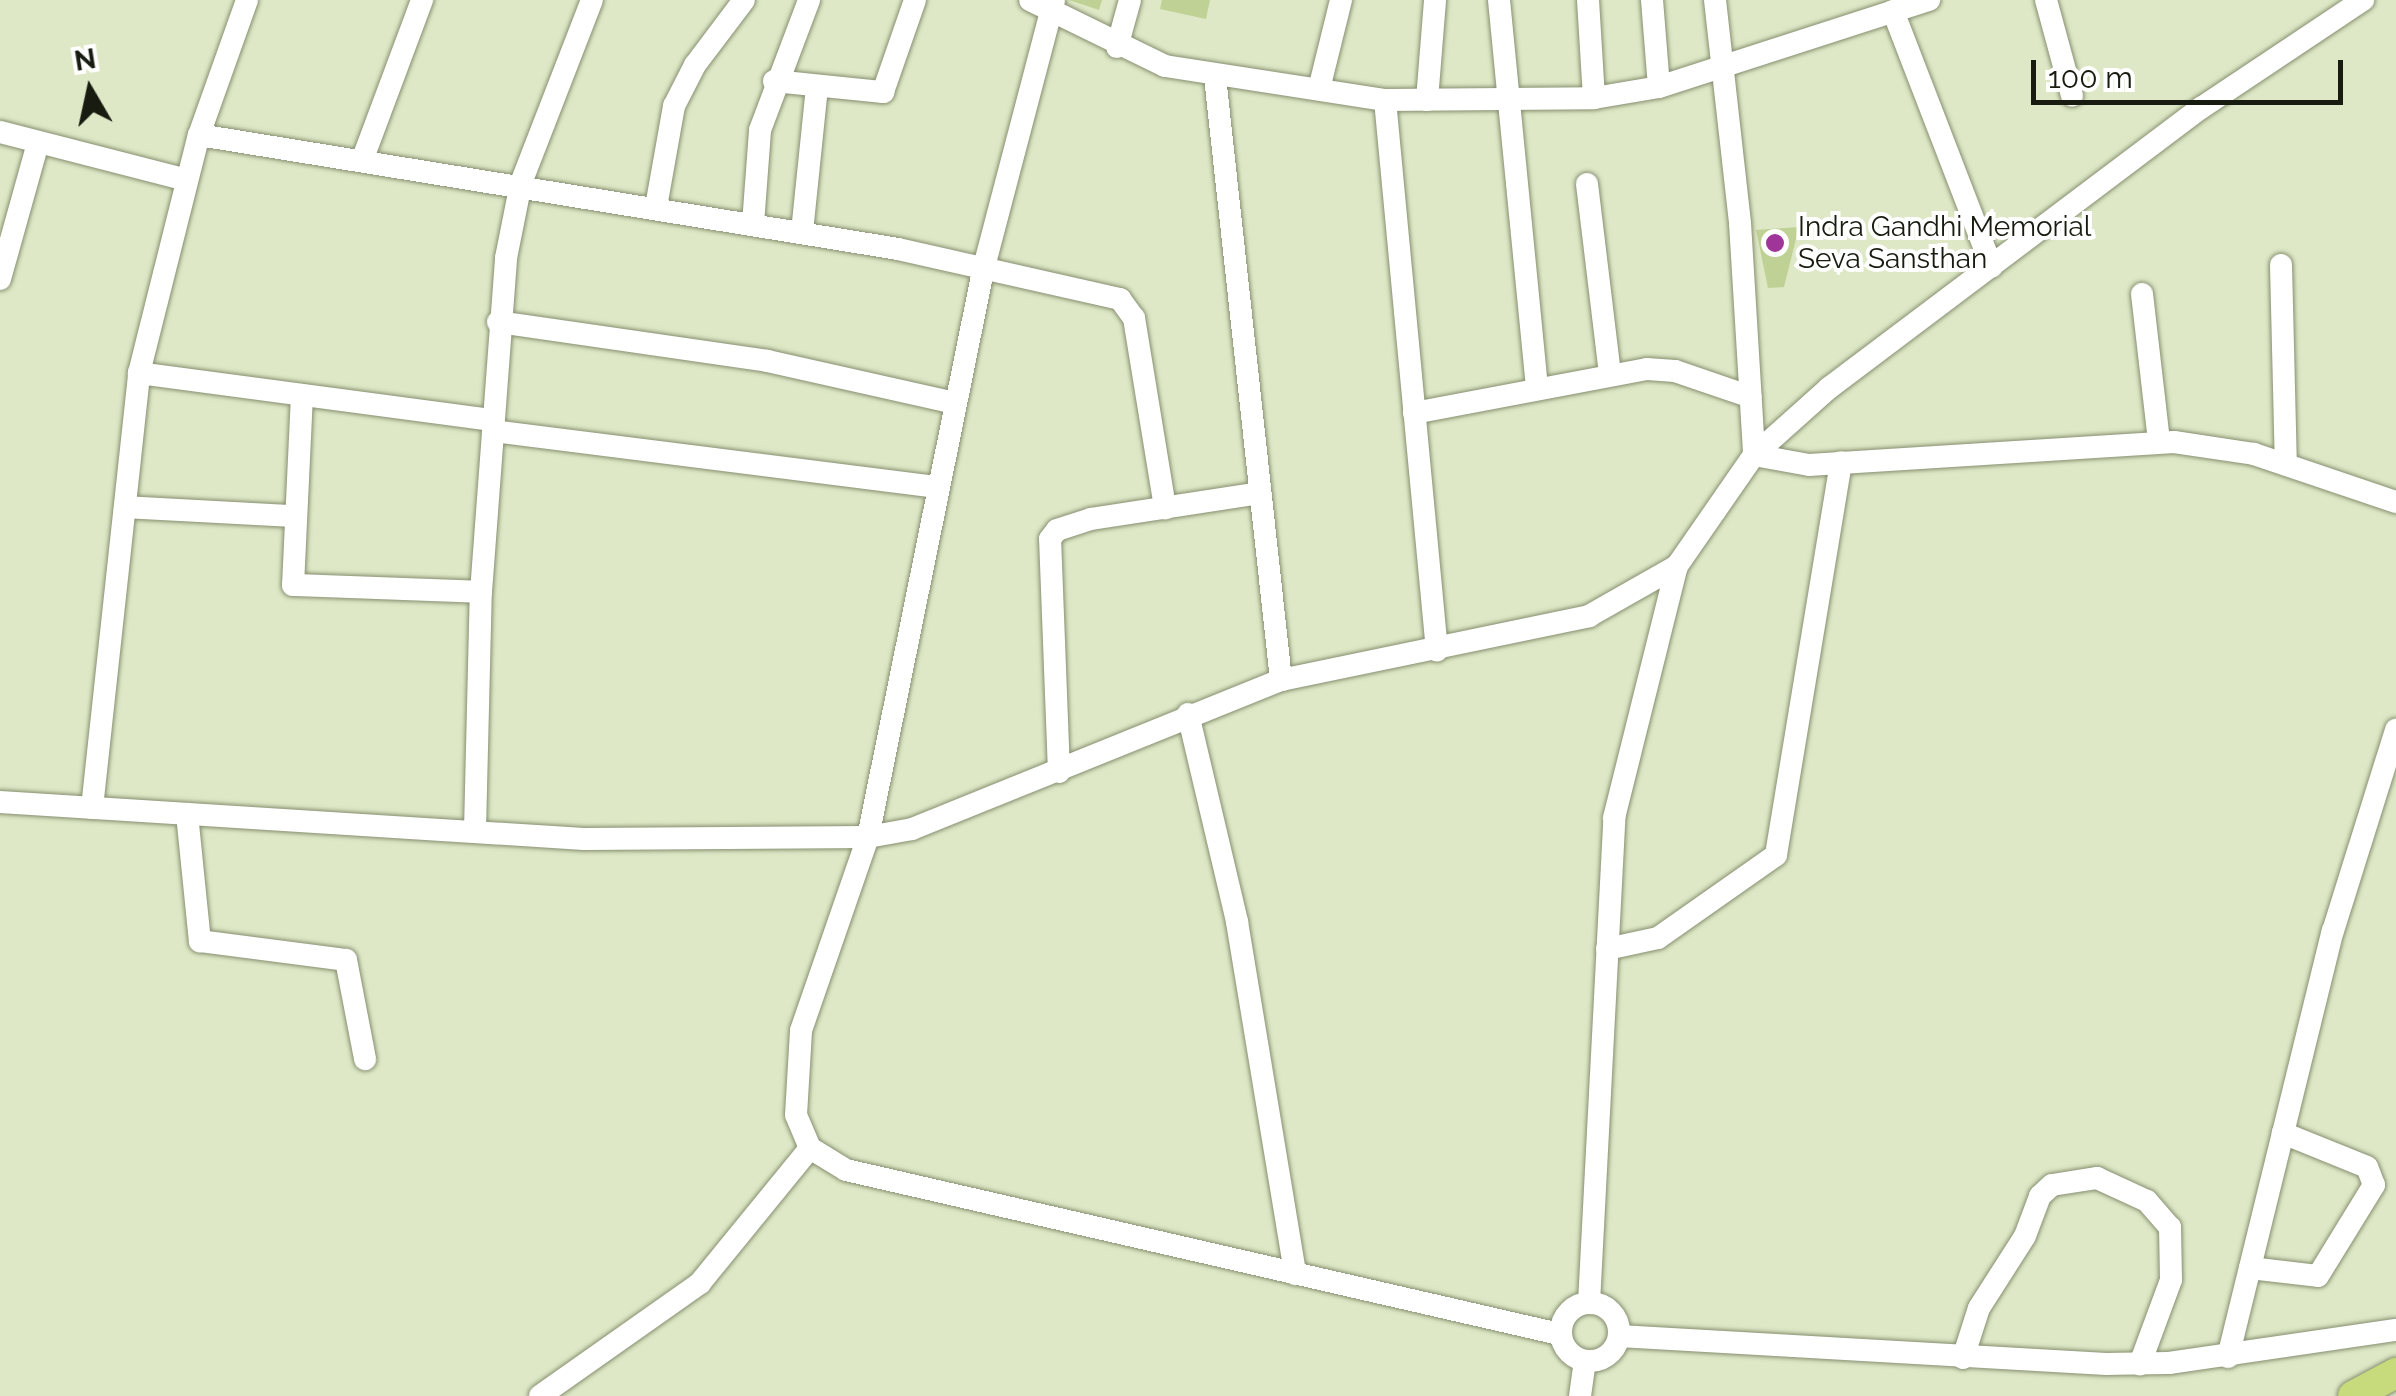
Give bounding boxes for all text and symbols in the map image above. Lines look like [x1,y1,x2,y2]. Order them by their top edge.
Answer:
north arrow [40,40,140,140]
scale bar [2036,40,2348,102]
text: N [72,42,98,78]
text: 100 m [2048,60,2133,95]
place label: Indra Gandhi Memorial Seva Sansthan [1798,210,2091,276]
marker: Indra Gandhi Memorial Seva Sansthan [1762,230,1788,256]

